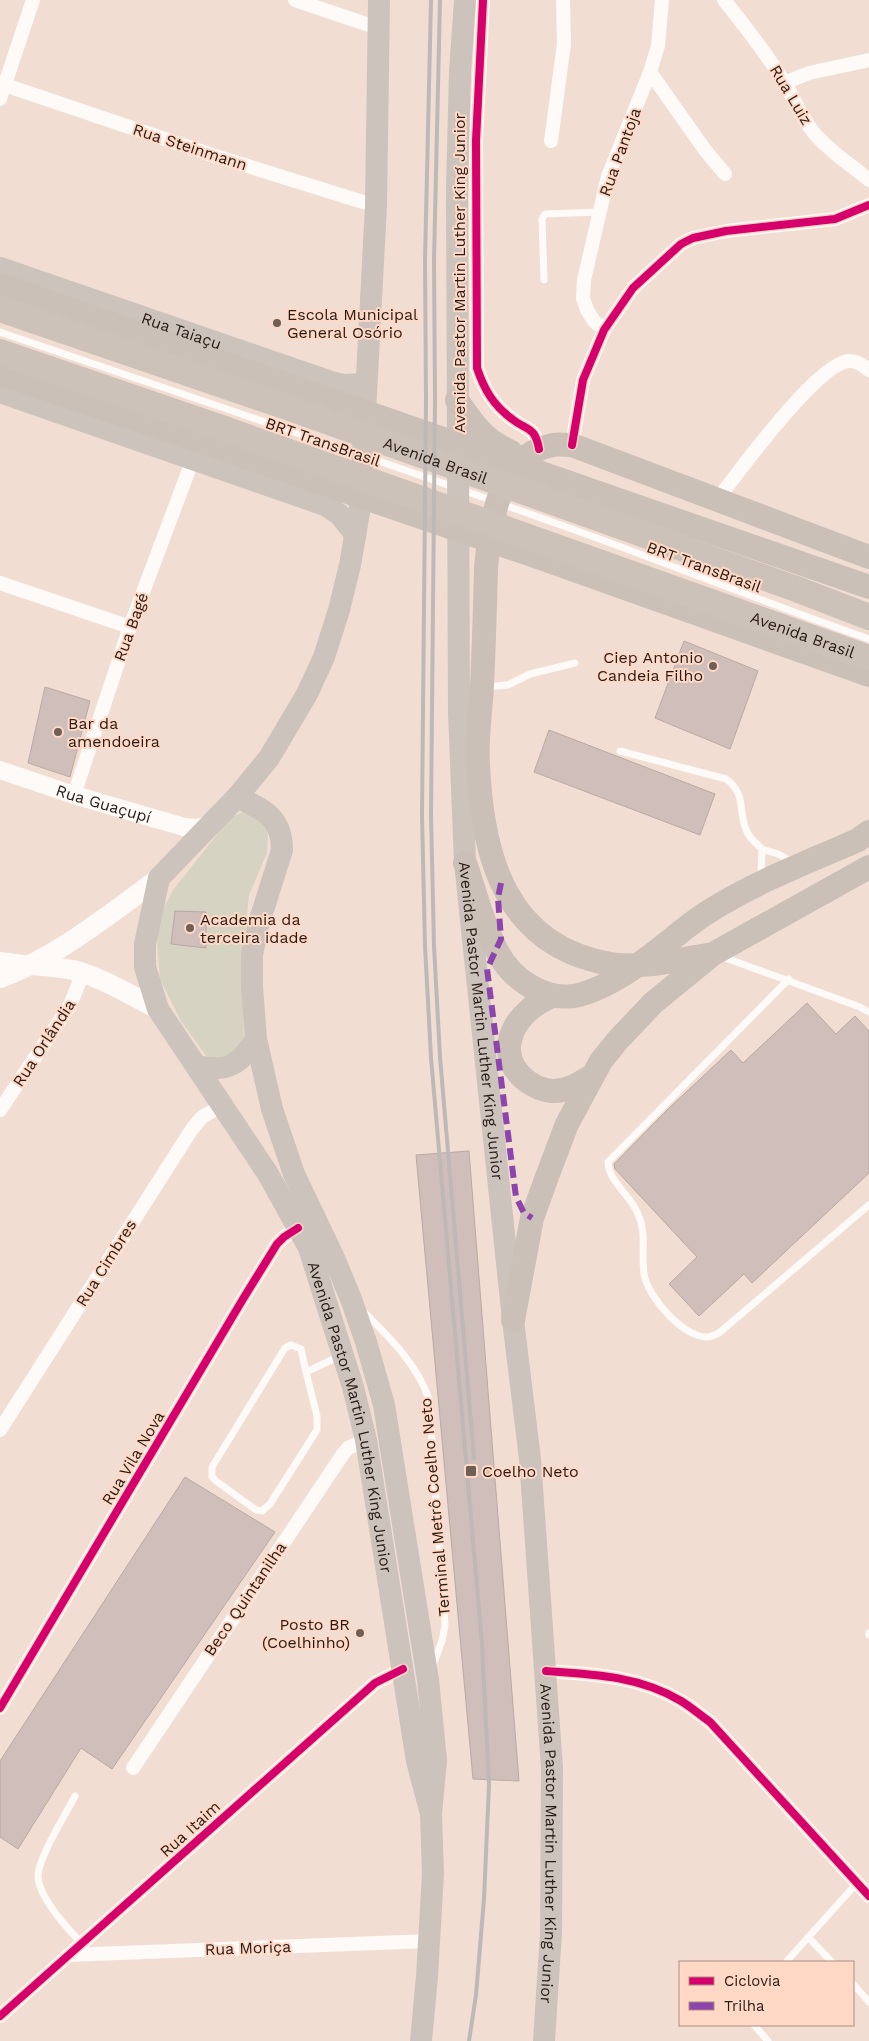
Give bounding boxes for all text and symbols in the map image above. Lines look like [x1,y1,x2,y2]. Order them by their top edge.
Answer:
street label: Rua Luiz [766,62,816,128]
street label: Rua Pantoja [595,105,645,199]
street label: Avenida Pastor Martin Luther King Junior [450,112,469,433]
street label: Rua Steinmann [130,120,250,174]
place label: Escola Municipal General Osório [287,305,418,342]
street label: Rua Taiaçu [139,308,224,353]
marker: Escola Municipal General Osório [271,317,283,329]
street label: BRT TransBrasil [263,413,383,471]
street label: Avenida Brasil [381,433,490,488]
street label: BRT TransBrasil [644,537,764,597]
street label: Rua Bagé [110,590,152,664]
street label: Avenida Brasil [748,607,858,662]
place label: Ciep Antonio Candeia Filho [597,648,703,685]
marker: Ciep Antonio Candeia Filho [707,660,719,672]
place label: Bar da amendoeira [68,714,160,751]
marker: Bar da amendoeira [52,726,64,738]
street label: Rua Guaçupí [54,780,153,826]
street label: Avenida Pastor Martin Luther King Junior [455,860,508,1182]
place label: Academia da terceira idade [200,910,308,947]
marker: Academia da terceira idade [184,922,196,934]
street label: Rua Orlândia [9,996,79,1090]
street label: Rua Cimbres [72,1216,140,1310]
street label: Avenida Pastor Martin Luther King Junior [304,1259,397,1575]
street label: Terminal Metrô Coelho Neto [416,1397,454,1617]
street label: Rua Vila Nova [98,1408,168,1508]
place label: Coelho Neto [482,1462,579,1481]
marker: Coelho Neto [464,1464,478,1478]
street label: Beco Quintanilha [200,1538,290,1660]
place label: Posto BR (Coelhinho) [262,1615,350,1652]
marker: Posto BR (Coelhinho) [354,1627,366,1639]
street label: Avenida Pastor Martin Luther King Junior [536,1683,562,2004]
street label: Rua Itaim [156,1797,224,1861]
street label: Rua Moriça [204,1937,292,1959]
legend [679,1961,854,2026]
text: Ciclovia [724,1972,781,1990]
text: Trilha [724,1997,765,2015]

